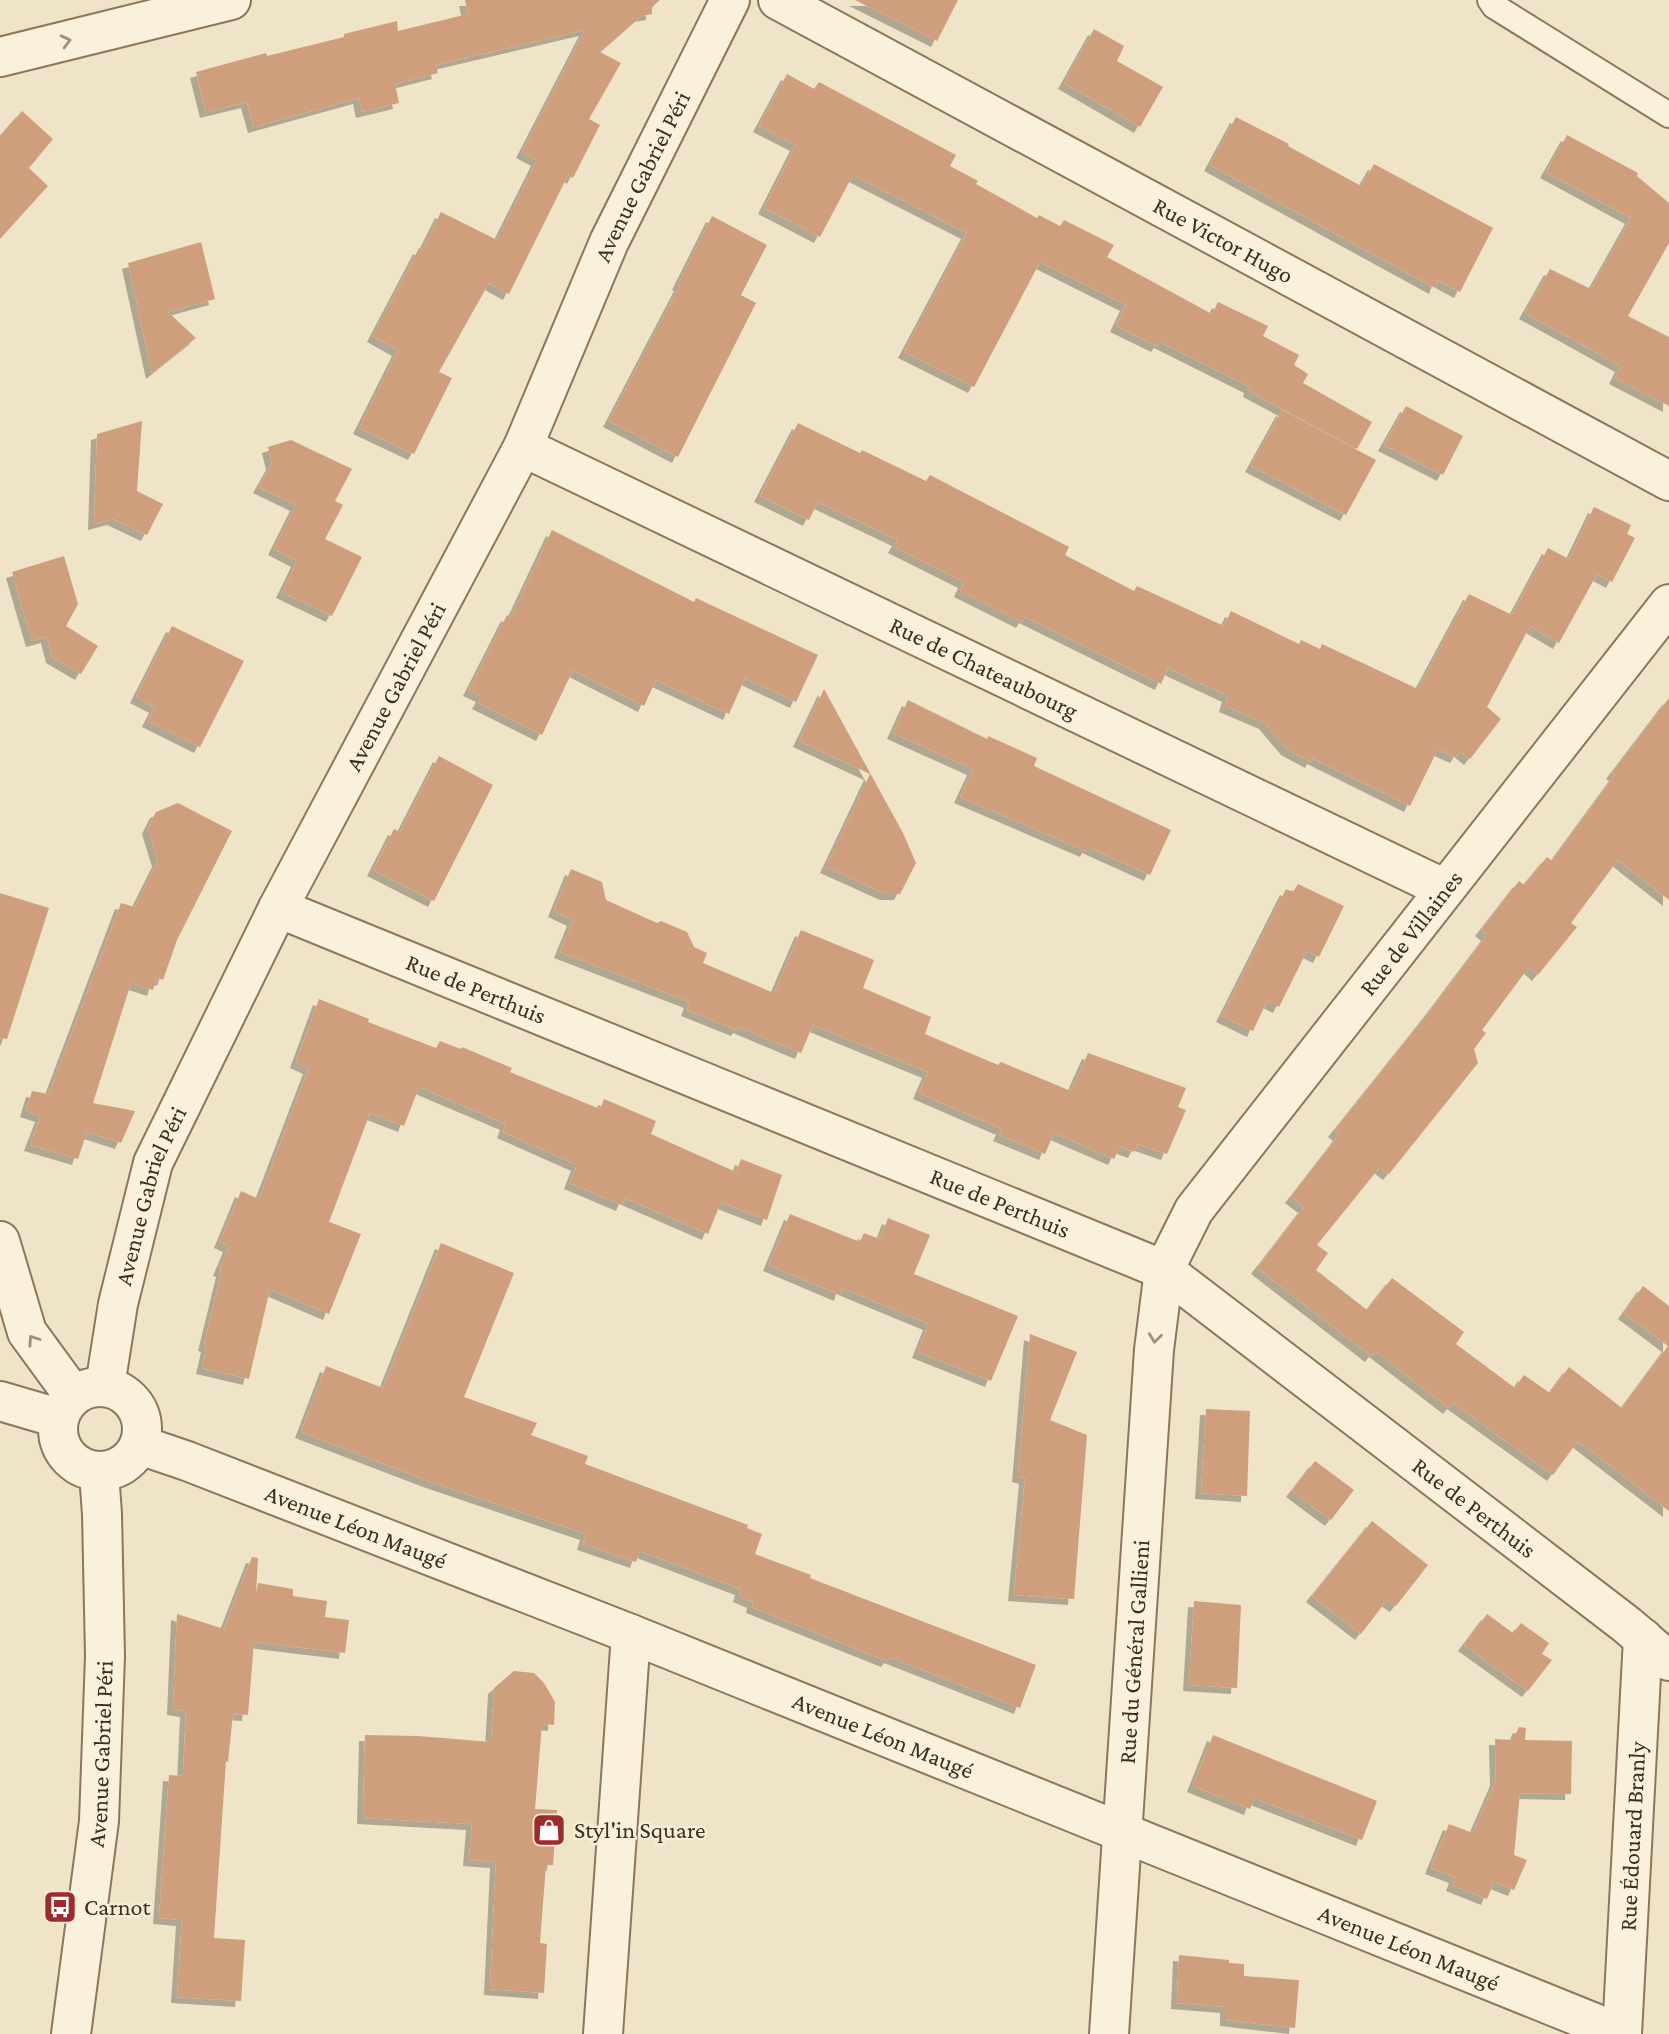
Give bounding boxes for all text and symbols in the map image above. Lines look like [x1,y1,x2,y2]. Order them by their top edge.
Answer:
one-way arrow [60,35,72,49]
street label: Avenue Gabriel Péri [588,87,695,266]
street label: Rue Victor Hugo [1149,191,1298,289]
street label: Avenue Gabriel Péri [339,598,451,775]
street label: Rue de Chateaubourg [886,611,1083,724]
street label: Rue de Villaines [1353,865,1468,1001]
street label: Rue de Perthuis [402,948,550,1029]
street label: Avenue Gabriel Péri [109,1102,192,1288]
street label: Rue de Perthuis [926,1162,1074,1243]
one-way arrow [1148,1332,1163,1344]
one-way arrow [28,1334,41,1347]
street label: Rue de Perthuis [1407,1452,1542,1563]
street label: Avenue Léon Maugé [261,1479,451,1574]
street label: Rue du Général Gallieni [1113,1539,1154,1765]
street label: Avenue Gabriel Péri [82,1660,118,1849]
street label: Avenue Léon Maugé [789,1687,978,1784]
street label: Rue Édouard Branly [1613,1740,1651,1932]
shop icon: Styl'in Square [530,1811,568,1849]
place label: Styl'in Square [574,1816,705,1843]
bus stop icon: Carnot [41,1888,79,1926]
place label: Carnot [84,1893,151,1920]
street label: Avenue Léon Maugé [1315,1899,1504,1996]

